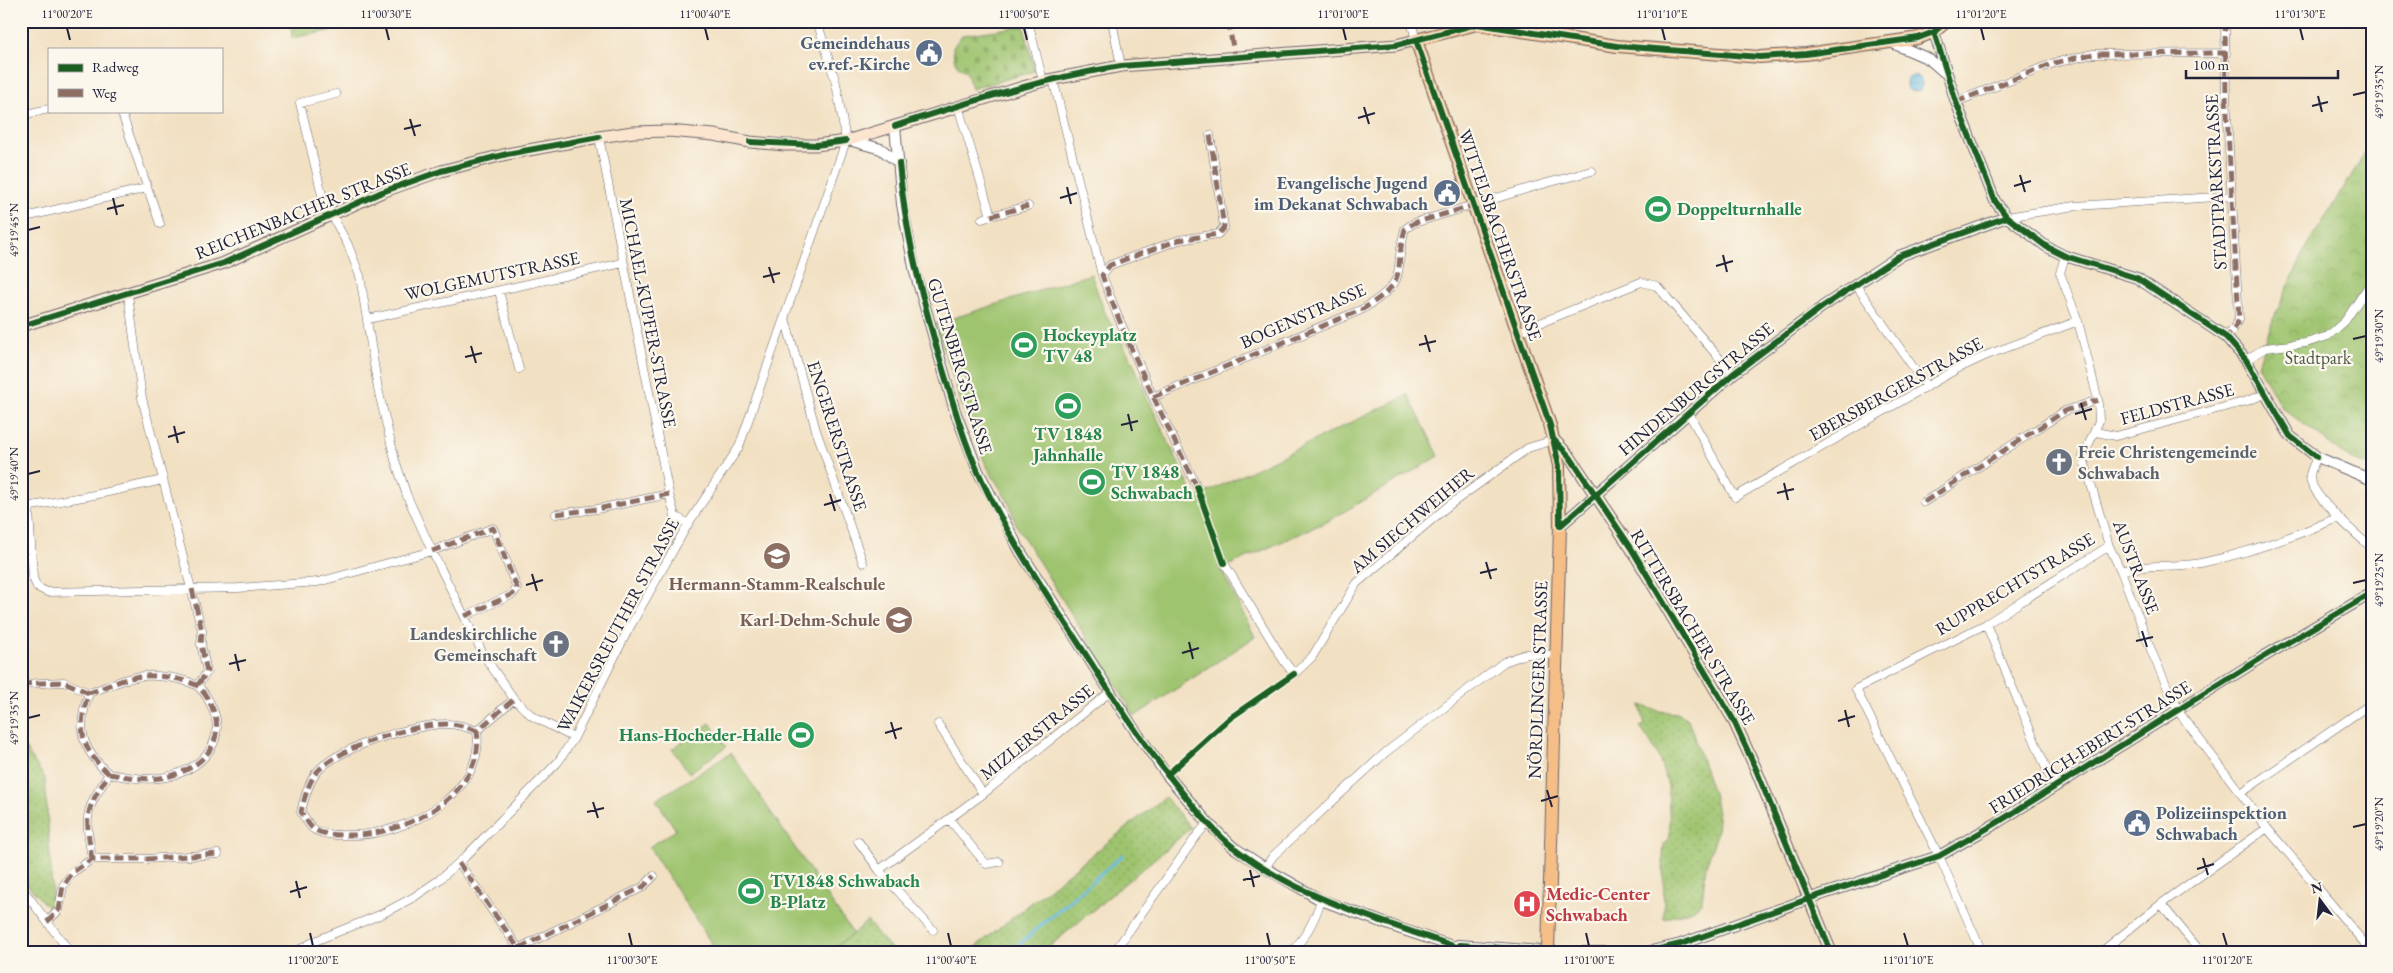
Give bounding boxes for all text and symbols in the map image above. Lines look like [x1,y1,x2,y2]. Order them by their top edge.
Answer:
text: 11°00'20"E [41,6,93,22]
text: 11°00'30"E [360,6,412,22]
text: 11°00'40"E [679,6,731,22]
text: 11°00'50"E [998,6,1050,22]
text: 11°01'00"E [1317,6,1369,22]
text: 11°01'10"E [1636,6,1688,22]
text: 11°01'20"E [1955,6,2007,22]
text: 11°01'30"E [2274,6,2326,22]
place label: Gemeindehaus ev.ref.-Kirche [801,31,910,75]
public building icon: Gemeindehaus ev.ref.-Kirche [914,38,944,68]
legend [48,48,222,112]
scale bar [2186,48,2338,80]
text: 100 m [2193,55,2230,74]
text: Radweg [92,57,139,76]
text: 49°19'35"N [2371,65,2387,119]
text: Weg [92,83,117,102]
street label: STADTPARKSTRASSE [2199,94,2232,270]
street label: WITTELSBACHERSTRASSE [1453,126,1547,343]
street label: REICHENBACHER STRASSE [192,157,414,264]
place label: Evangelische Jugend im Dekanat Schwabach [1254,171,1428,215]
public building icon: Evangelische Jugend im Dekanat Schwabach [1432,178,1462,208]
sports icon: Doppelturnhalle [1643,194,1673,224]
street label: MICHAEL-KUPFER-STRASSE [615,196,682,430]
place label: Doppelturnhalle [1677,197,1802,220]
text: 49°19'45"N [6,203,22,257]
street label: WOLGEMUTSTRASSE [402,246,581,305]
street label: GUTENBERGSTRASSE [923,275,998,457]
street label: BOGENSTRASSE [1236,278,1369,354]
text: 49°19'30"N [2371,309,2387,363]
street label: HINDENBURGSTRASSE [1613,317,1778,460]
place label: Hockeyplatz TV 48 [1043,323,1137,367]
sports icon: Hockeyplatz TV 48 [1009,330,1039,360]
street label: EBERSBERGERSTRASSE [1805,331,1987,446]
park label: Stadtpark [2285,346,2352,369]
street label: ENGERERSTRASSE [802,358,873,514]
street label: FELDSTRASSE [2117,377,2236,430]
sports icon: TV 1848 Jahnhalle [1053,391,1083,421]
place label: TV 1848 Jahnhalle [1031,422,1103,466]
place label: Freie Christengemeinde Schwabach [2078,440,2257,484]
text: 49°19'40"N [6,447,22,501]
church icon: Freie Christengemeinde Schwabach [2044,447,2074,477]
place label: TV 1848 Schwabach [1111,460,1193,504]
street label: AM SIECHWEIHER [1344,461,1478,579]
sports icon: TV 1848 Schwabach [1077,467,1107,497]
street label: WAIKERSREUTHER STRASSE [551,514,684,736]
street label: AUSTRASSE [2108,516,2165,617]
street label: RITTERSBACHER STRASSE [1626,525,1761,729]
street label: RUPPRECHTSTRASSE [1931,527,2099,640]
school or university icon: Hermann-Stamm-Realschule [762,541,792,571]
text: 49°19'25"N [2371,553,2387,607]
place label: Hermann-Stamm-Realschule [669,572,886,595]
street label: NÖRDLINGER STRASSE [1523,580,1552,779]
school or university icon: Karl-Dehm-Schule [884,605,914,635]
place label: Karl-Dehm-Schule [740,608,880,631]
place label: Landeskirchliche Gemeinschaft [410,622,537,666]
church icon: Landeskirchliche Gemeinschaft [541,629,571,659]
street label: FRIEDRICH-EBERT-STRASSE [1984,675,2195,818]
street label: MIZLERSTRASSE [975,679,1098,785]
text: 49°19'35"N [6,691,22,745]
sports icon: Hans-Hocheder-Halle [786,720,816,750]
place label: Hans-Hocheder-Halle [619,723,782,746]
text: 49°19'20"N [2371,797,2387,851]
place label: Polizeiinspektion Schwabach [2156,801,2287,845]
public building icon: Polizeiinspektion Schwabach [2122,808,2152,838]
place label: TV1848 Schwabach B-Platz [770,869,920,913]
sports icon: TV1848 Schwabach B-Platz [736,876,766,906]
north arrow [2296,876,2346,926]
text: N [2309,877,2325,898]
place label: Medic-Center Schwabach [1546,882,1650,926]
hospital icon: Medic-Center Schwabach [1512,889,1542,919]
text: 11°00'20"E [287,952,339,968]
text: 11°00'30"E [606,952,658,968]
text: 11°00'40"E [925,952,977,968]
text: 11°00'50"E [1244,952,1296,968]
text: 11°01'00"E [1563,952,1615,968]
text: 11°01'10"E [1882,952,1934,968]
text: 11°01'20"E [2201,952,2253,968]

